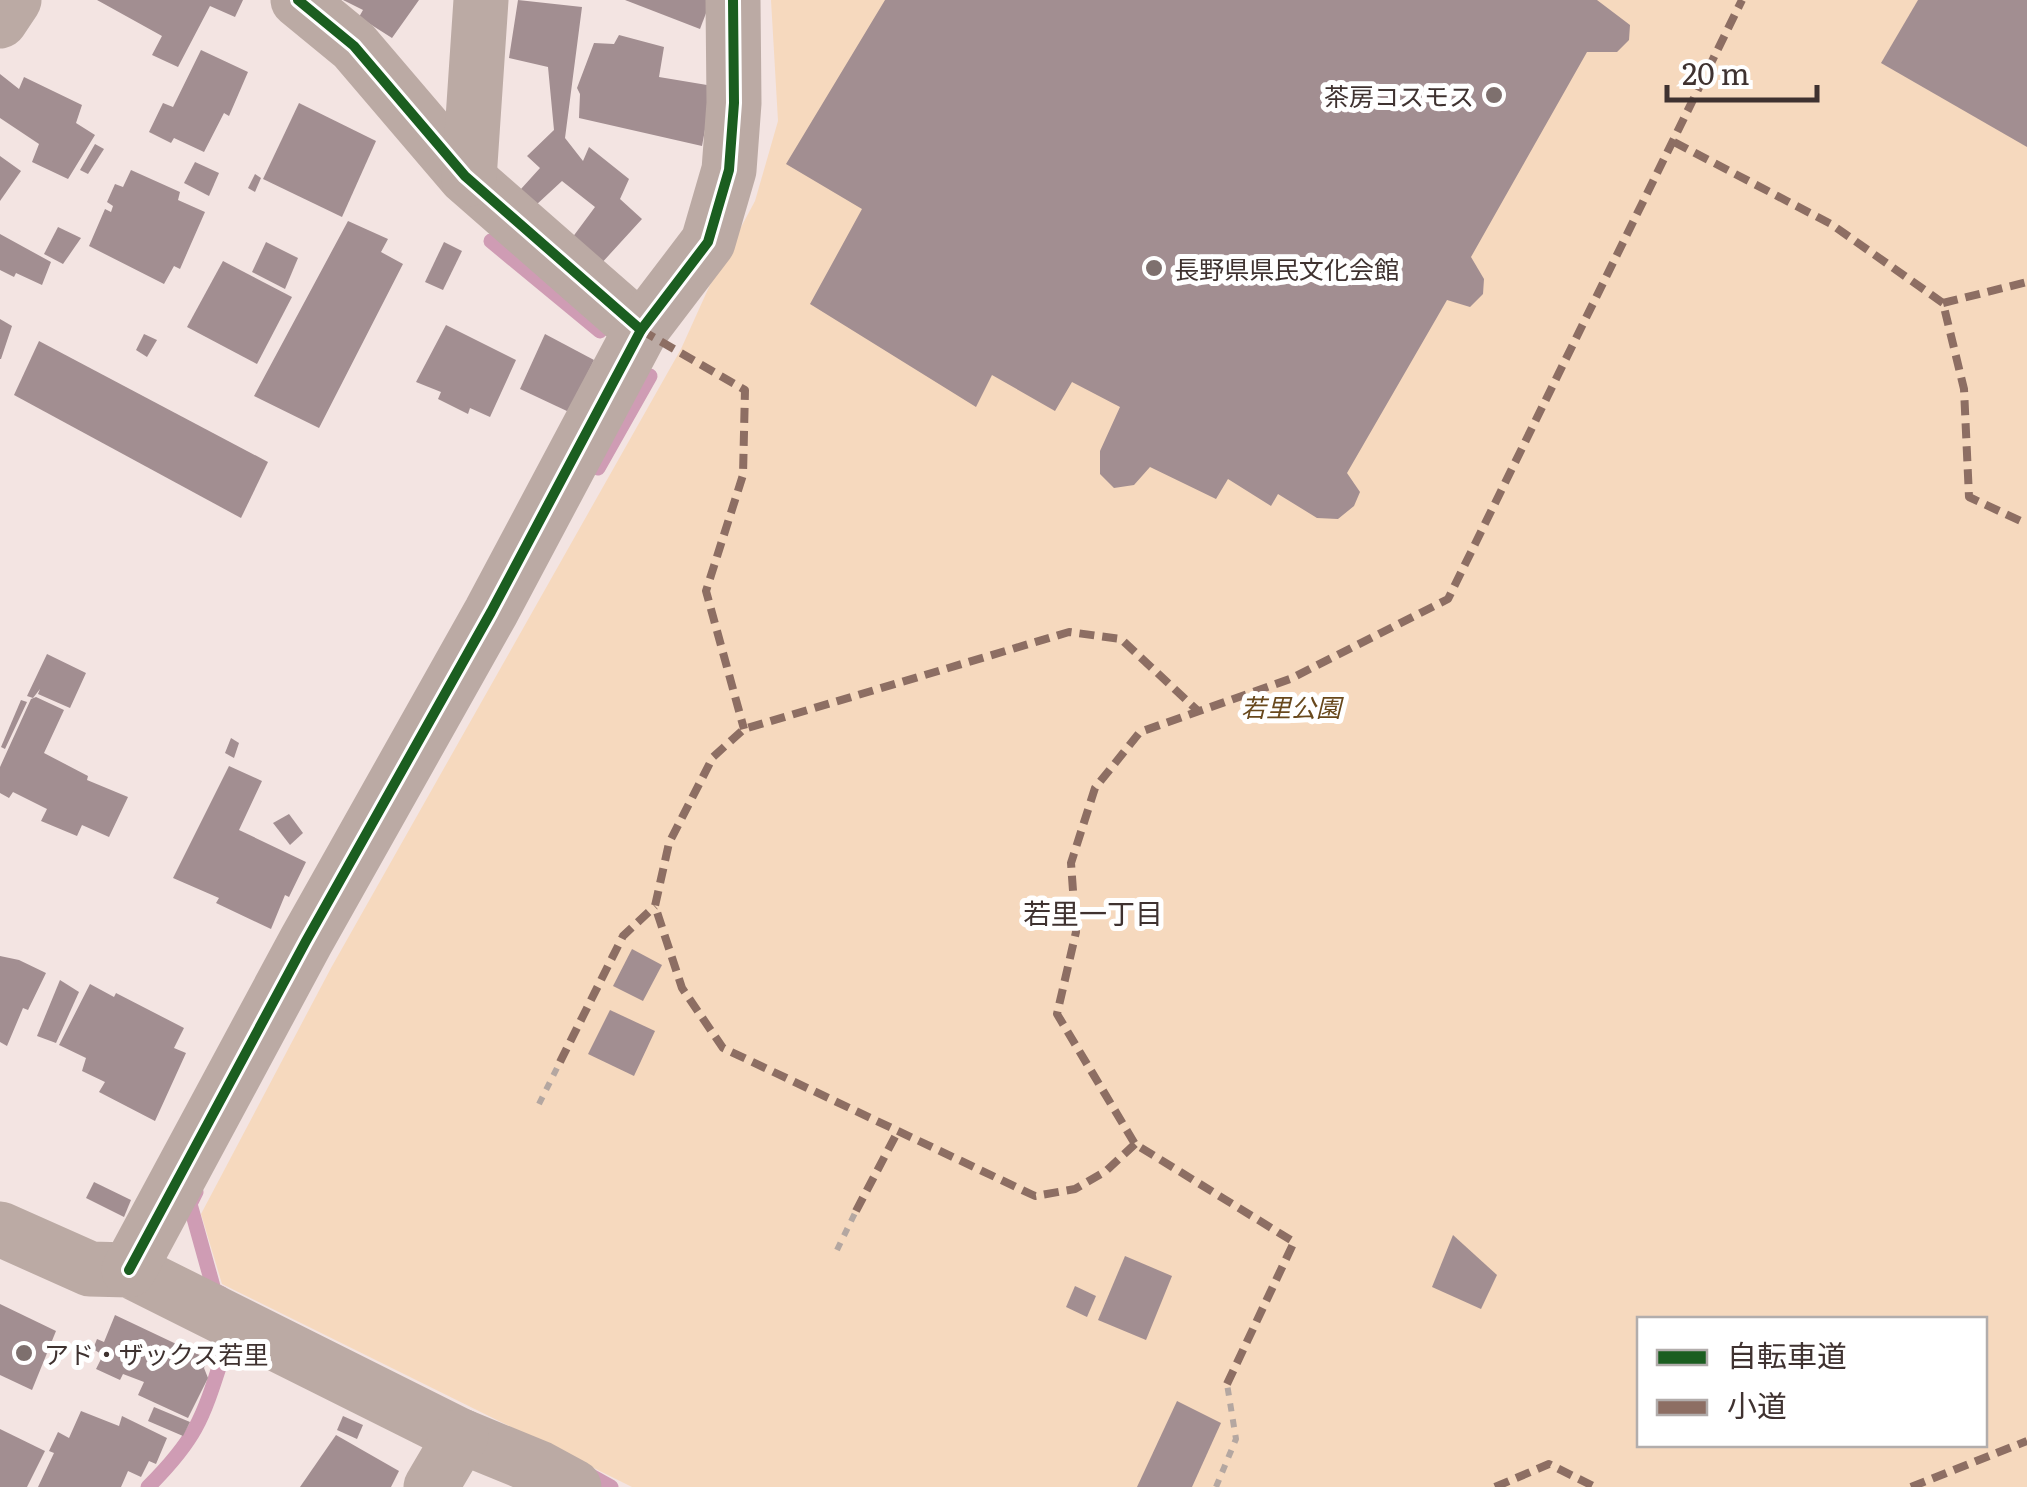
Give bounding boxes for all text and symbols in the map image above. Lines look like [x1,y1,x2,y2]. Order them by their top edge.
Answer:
scale bar [1667,40,1817,102]
text: 20 m [1682,50,1750,94]
place label: 茶房コスモス [1324,77,1474,114]
marker: 茶房コスモス [1483,84,1505,106]
place label: 長野県県民文化会館 [1174,250,1399,287]
marker: 長野県県民文化会館 [1143,257,1165,279]
park label: 若里公園 [1241,688,1344,725]
district label: 若里一丁目 [1023,891,1163,933]
legend [1637,1317,1987,1447]
text: 自転車道 [1727,1332,1847,1376]
place label: アド・ザックス若里 [44,1335,268,1372]
marker: アド・ザックス若里 [13,1342,35,1364]
text: 小道 [1727,1382,1787,1426]

